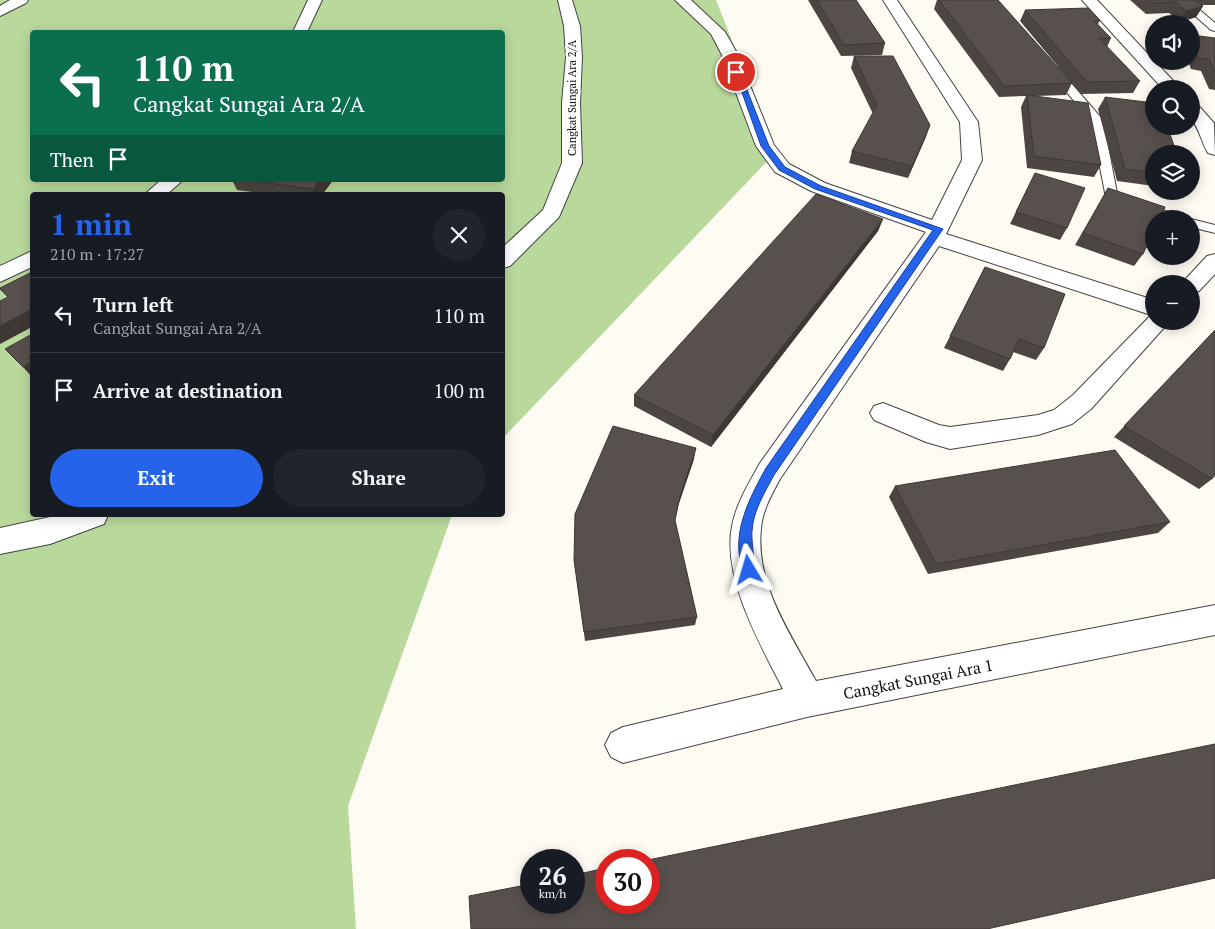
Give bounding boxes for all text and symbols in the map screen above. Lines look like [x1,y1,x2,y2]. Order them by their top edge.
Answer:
map controls [1145,15,1200,330]
button: sound [1145,15,1200,70]
street label: Cangkat Sungai Ara 2/A [565,40,579,156]
text: 110 m [133,45,234,91]
icon: left [50,50,115,115]
pin [715,51,757,93]
icon: arrive [722,58,750,86]
button: search [1145,80,1200,135]
text: Cangkat Sungai Ara 2/A [133,89,365,118]
icon: arrive [104,145,132,173]
button: layers [1145,145,1200,200]
text: Then [50,147,94,172]
text: 1 min [50,204,132,244]
button: close [433,209,485,261]
button: + [1145,210,1200,265]
text: 210 m · 17:27 [50,243,144,265]
button: − [1145,275,1200,330]
text: Turn left [93,292,174,317]
icon: left [50,301,78,329]
text: 110 m [434,303,485,328]
text: Cangkat Sungai Ara 2/A [93,317,262,339]
icon: arrive [50,376,78,404]
text: Arrive at destination [93,378,282,403]
text: 100 m [434,378,485,403]
button: Exit [50,449,263,507]
button: Share [273,449,485,507]
position arrow [722,543,774,595]
street label: Cangkat Sungai Ara 1 [841,654,995,704]
speed limit sign: 30 [595,849,660,914]
text: 26 [538,859,567,892]
text: km/h [539,886,566,901]

